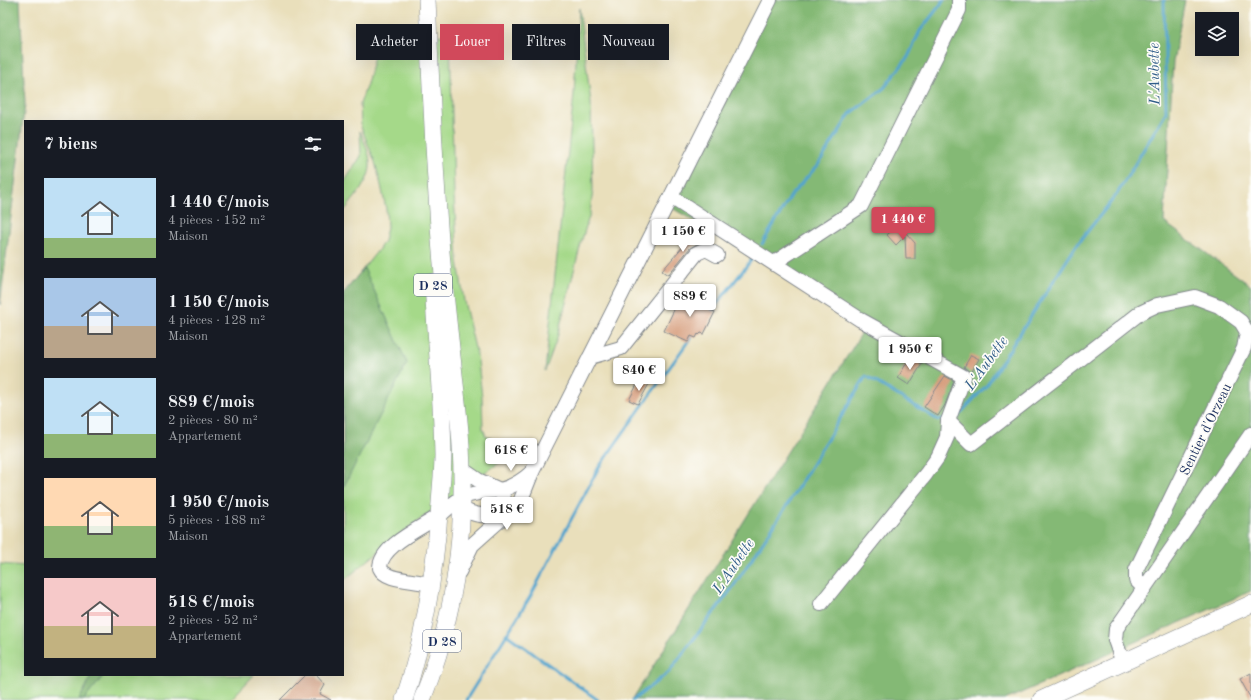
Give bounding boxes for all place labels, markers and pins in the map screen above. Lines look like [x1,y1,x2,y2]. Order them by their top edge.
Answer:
pin: 1 440 € [866,207,940,241]
pin: 1 150 € [646,219,720,253]
pin: 889 € [662,284,718,318]
pin: 1 950 € [873,337,947,371]
pin: 840 € [611,358,667,392]
pin: 618 € [483,438,539,472]
pin: 518 € [479,497,535,531]

